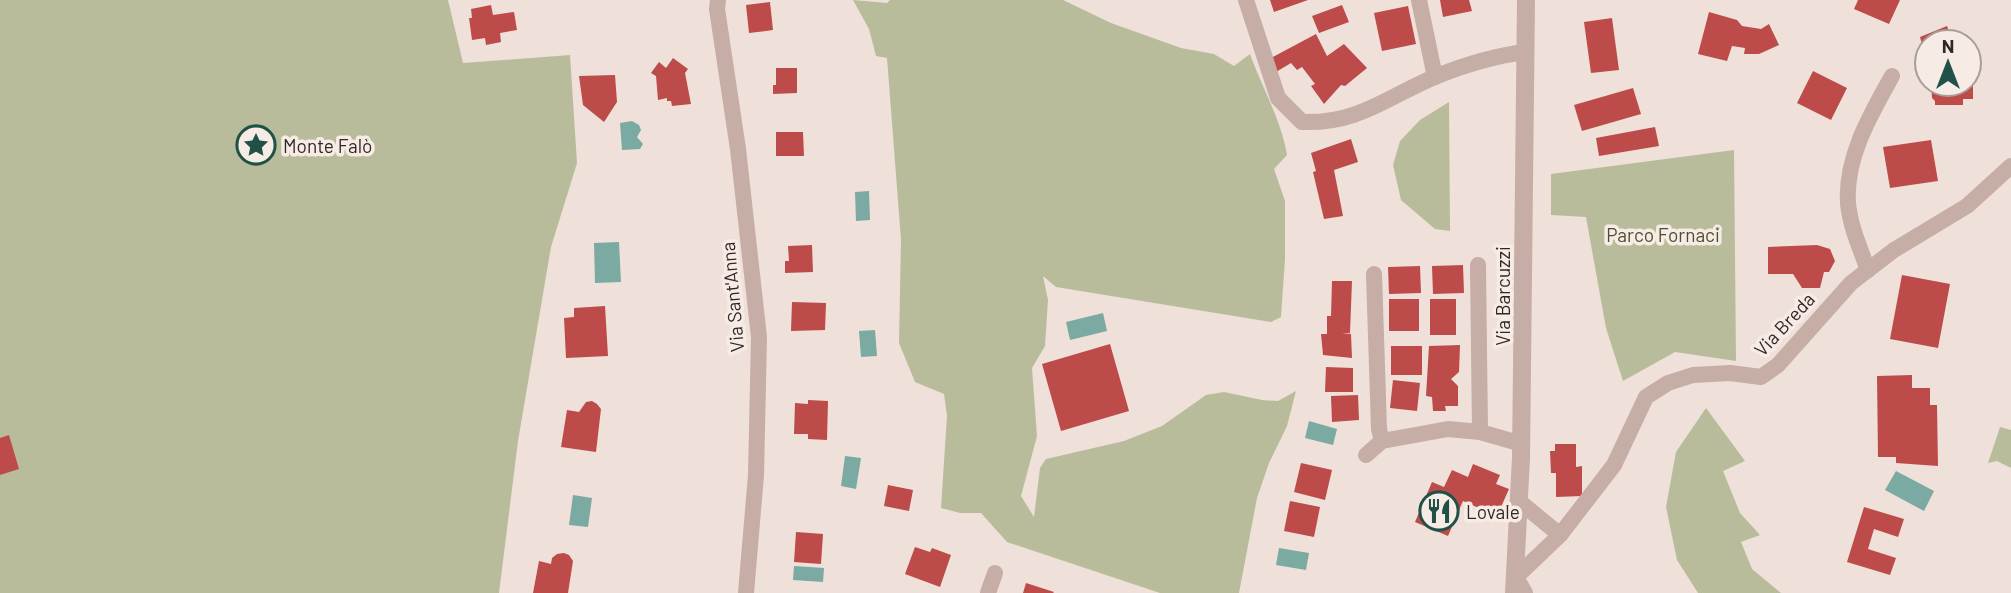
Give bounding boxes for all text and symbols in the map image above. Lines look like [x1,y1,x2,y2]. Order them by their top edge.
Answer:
north arrow [1913,28,1983,98]
text: N [1942,34,1954,57]
place icon: Monte Falò [235,124,277,166]
place label: Monte Falò [283,134,372,157]
park label: Parco Fornaci [1606,223,1720,246]
street label: Via Sant'Anna [716,241,748,353]
street label: Via Barcuzzi [1491,246,1514,346]
street label: Via Breda [1749,287,1819,361]
restaurant icon: Lovale [1418,490,1460,532]
place label: Lovale [1466,500,1520,523]

